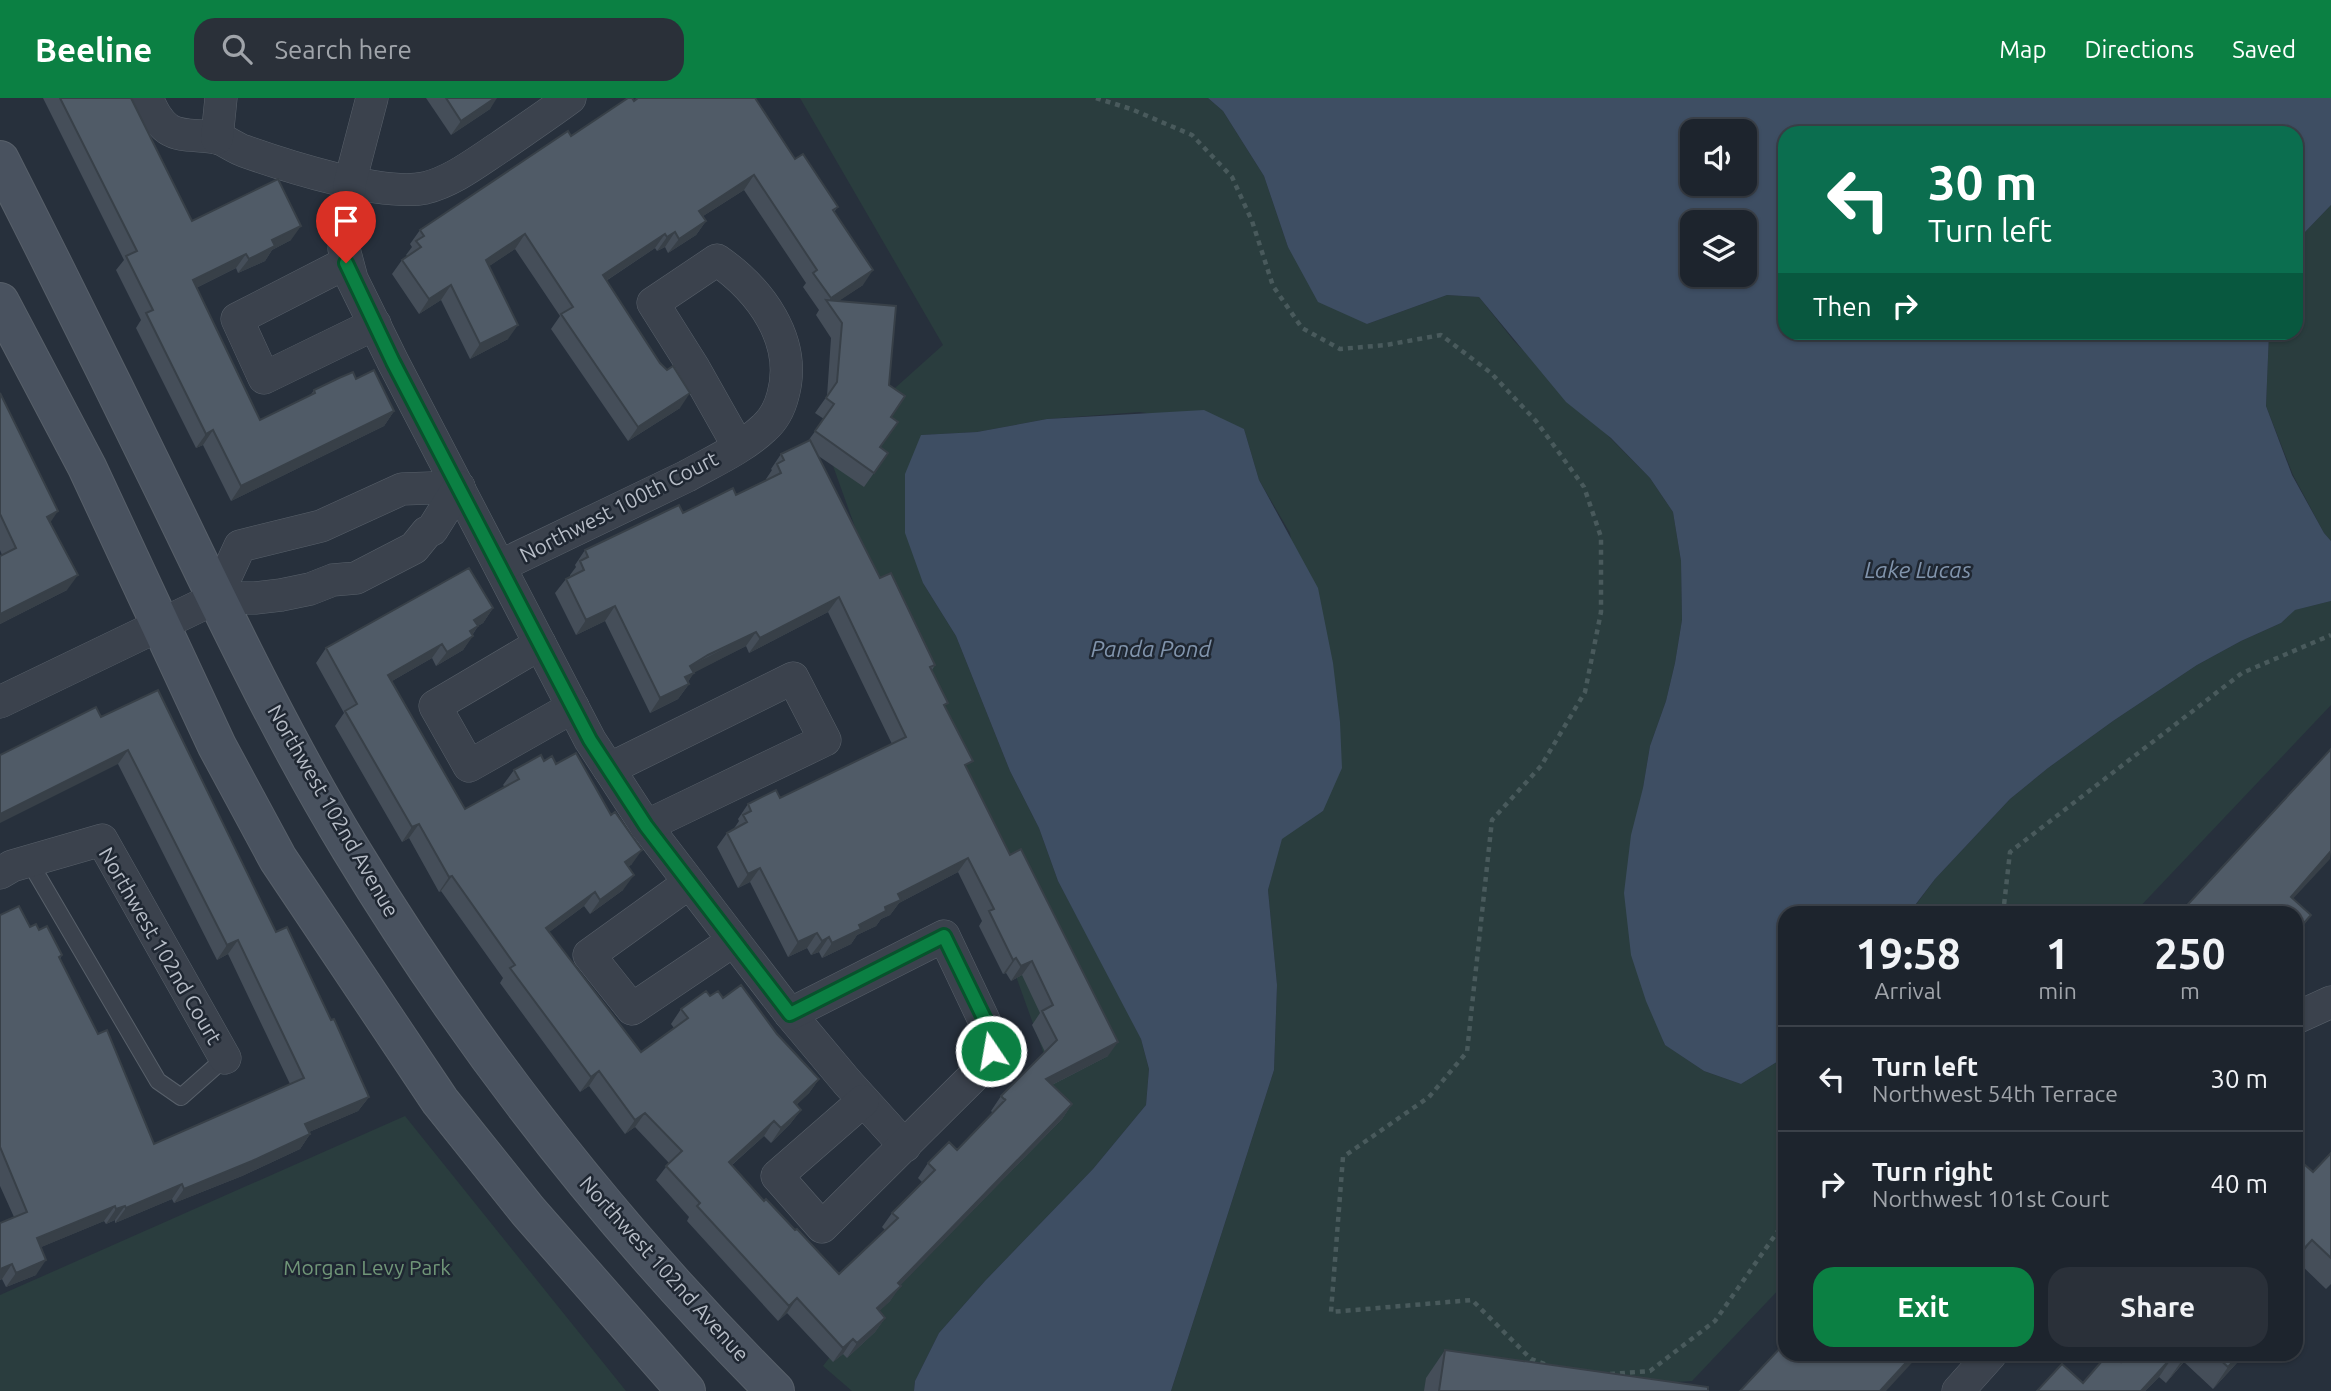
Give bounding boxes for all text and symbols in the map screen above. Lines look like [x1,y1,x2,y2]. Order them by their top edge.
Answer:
search box [194,18,684,81]
icon: search [218,30,256,68]
text: Beeline [35,31,152,68]
text: Search here [274,35,412,64]
text: Map [1999,36,2046,63]
text: Directions [2084,36,2194,63]
text: Saved [2232,36,2296,63]
map controls [1680,119,1757,287]
button: sound [1680,119,1757,196]
icon: left [1813,154,1904,245]
text: 30 m [1928,154,2037,209]
pin [316,191,376,263]
icon: arrive [327,202,365,240]
button: layers [1680,210,1757,287]
text: Turn left [1928,212,2052,248]
icon: right [1886,287,1924,325]
text: Then [1813,292,1872,321]
street label: Northwest 100th Court [515,446,722,567]
water label: Lake Lucas [1865,557,1972,582]
water label: Panda Pond [1091,636,1213,661]
street label: Northwest 102nd Avenue [263,700,404,921]
street label: Northwest 102nd Court [95,843,227,1048]
text: 19:58 [1856,930,1961,977]
text: 1 [2046,930,2069,977]
text: 250 [2154,930,2225,977]
text: Arrival [1875,978,1942,1003]
text: min [2038,978,2077,1003]
text: m [2180,978,2200,1003]
position arrow [954,1014,1028,1088]
text: Turn left [1872,1052,1978,1081]
icon: left [1813,1060,1851,1098]
text: 30 m [2210,1064,2268,1093]
text: Northwest 54th Terrace [1872,1081,2118,1106]
text: Turn right [1872,1157,1993,1186]
icon: right [1813,1165,1851,1203]
text: 40 m [2210,1169,2268,1198]
street label: Northwest 102nd Avenue [575,1171,754,1366]
text: Northwest 101st Court [1872,1186,2109,1211]
park label: Morgan Levy Park [283,1255,451,1279]
button: Exit [1813,1267,2034,1347]
button: Share [2048,1267,2268,1347]

